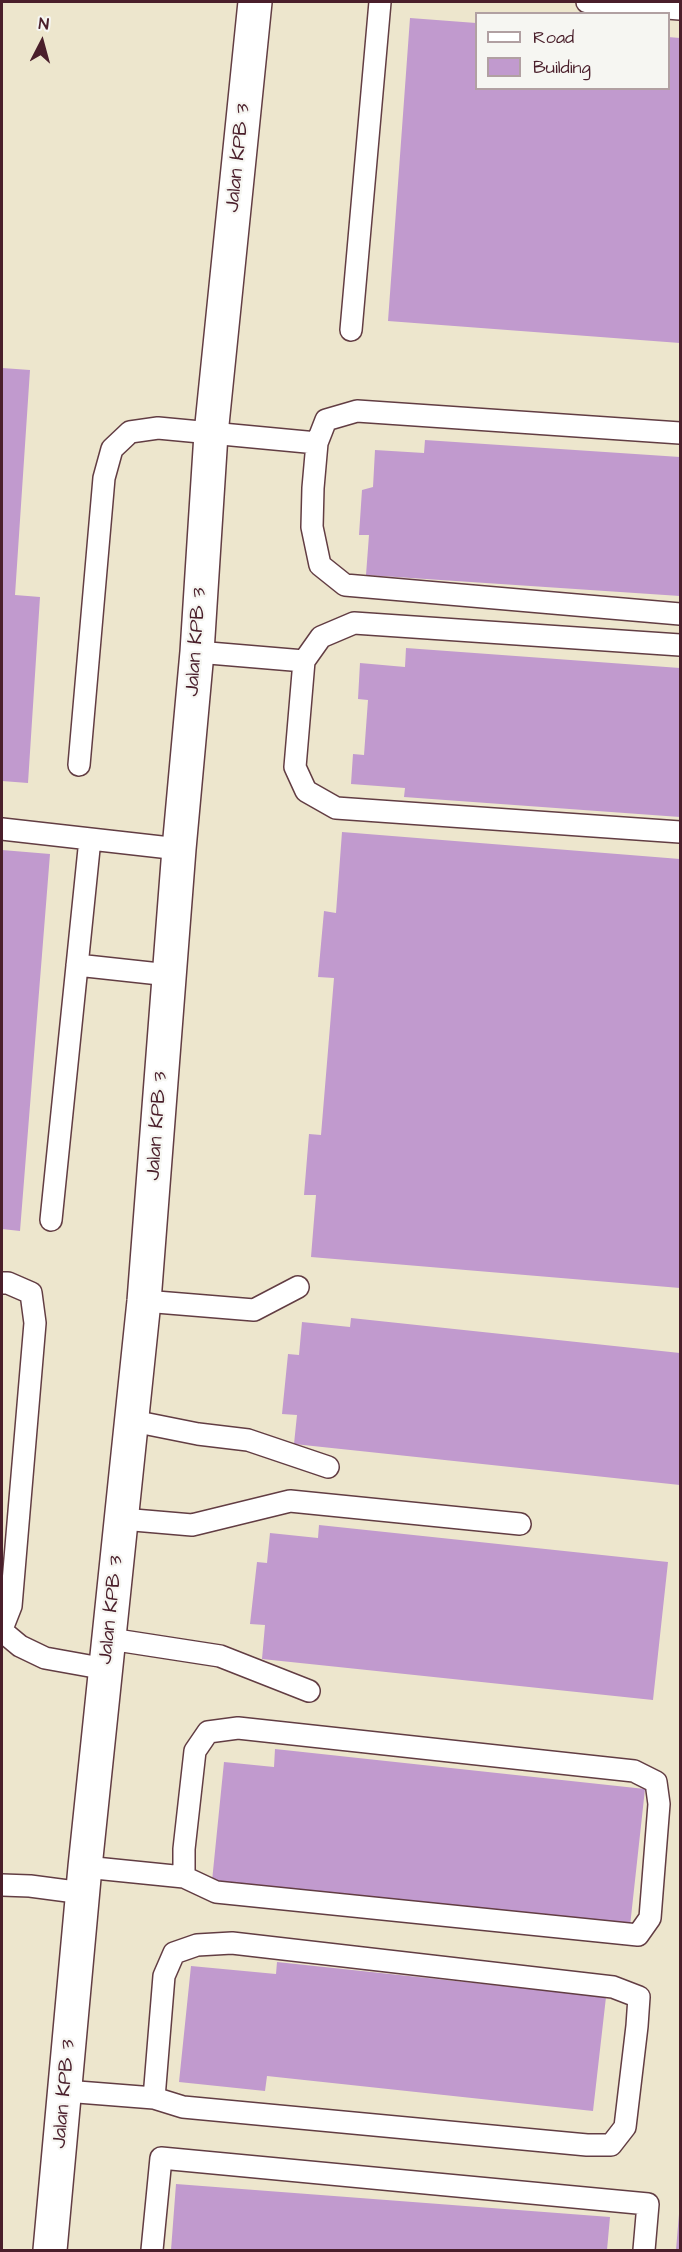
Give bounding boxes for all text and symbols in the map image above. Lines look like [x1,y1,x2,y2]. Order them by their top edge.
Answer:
north arrow [12,12,72,72]
legend [475,12,670,90]
text: N [38,13,50,36]
text: Road [533,25,574,50]
text: Building [533,55,591,80]
street label: Jalan KPB 3 [221,102,257,214]
street label: Jalan KPB 3 [181,587,213,697]
street label: Jalan KPB 3 [142,1071,174,1181]
street label: Jalan KPB 3 [94,1554,130,1666]
street label: Jalan KPB 3 [48,2038,82,2150]

